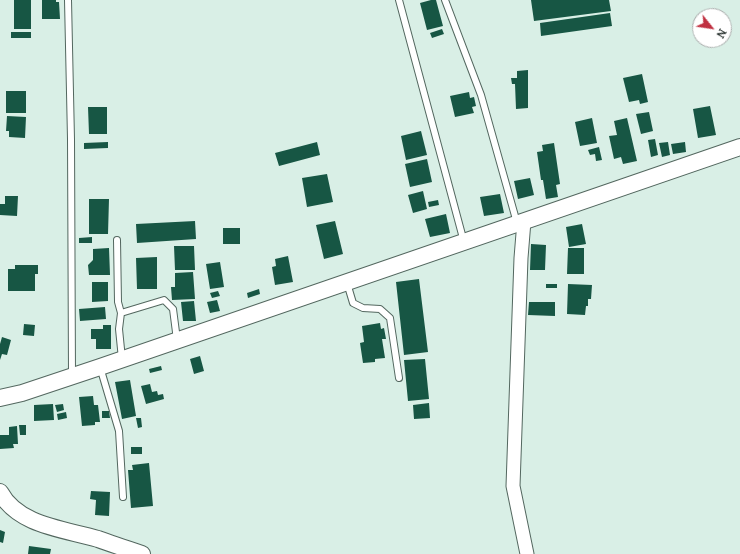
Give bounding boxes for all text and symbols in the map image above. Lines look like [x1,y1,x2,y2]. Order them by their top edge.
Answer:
north arrow [692,8,732,48]
text: N [713,26,730,41]

